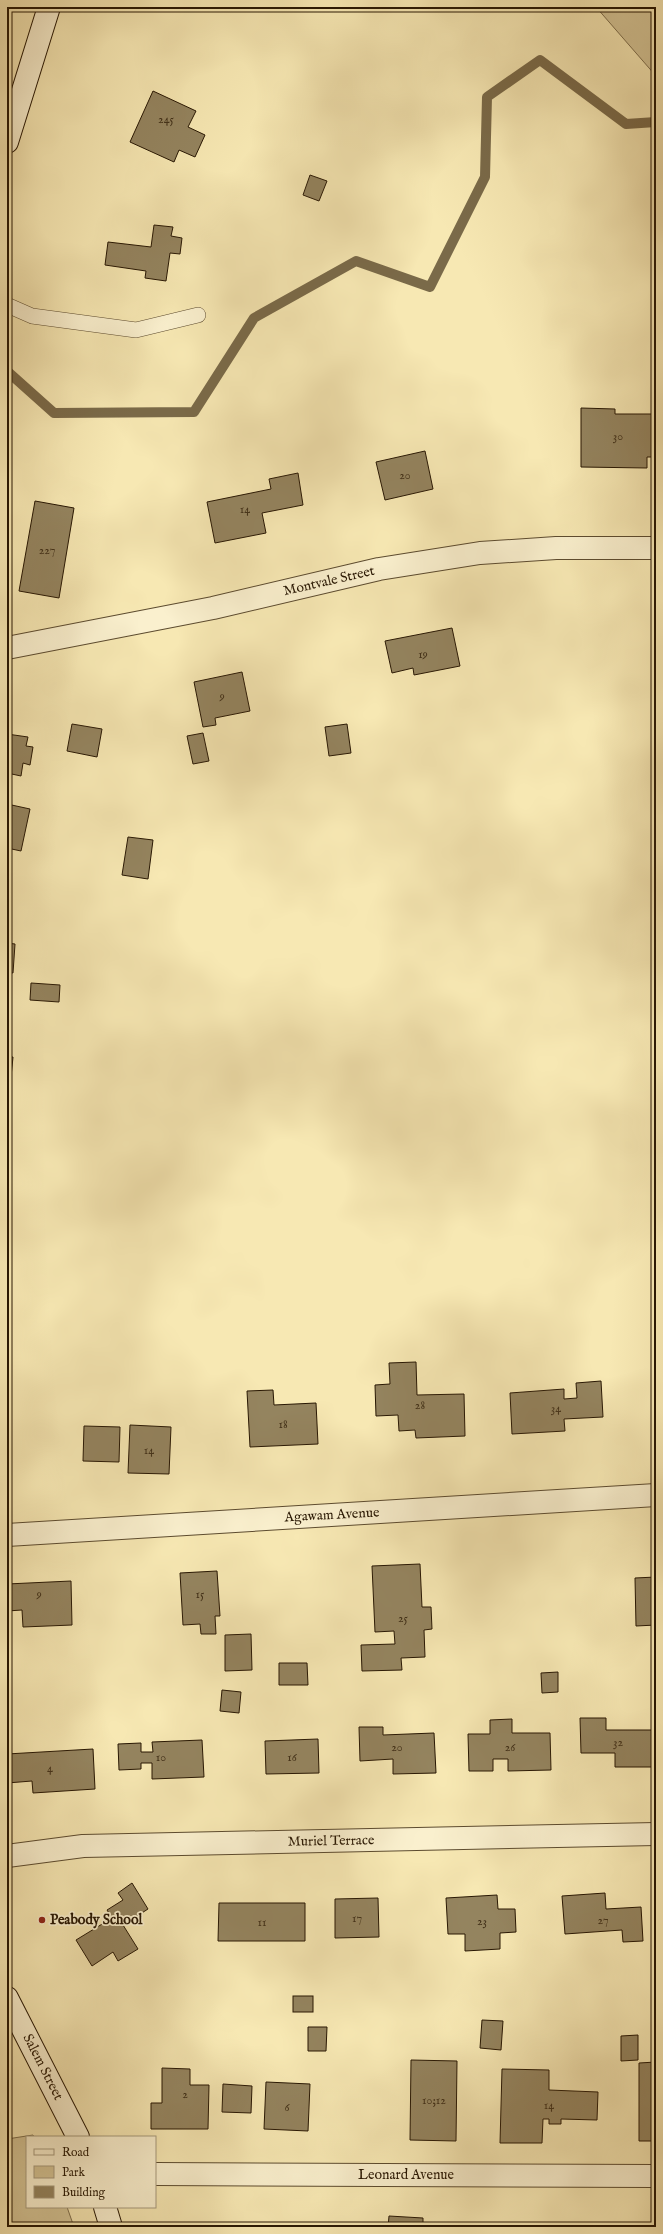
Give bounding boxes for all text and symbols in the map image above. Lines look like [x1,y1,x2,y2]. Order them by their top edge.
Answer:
house number: 245 [158,112,175,127]
house number: 30 [613,429,623,444]
house number: 20 [399,468,411,483]
house number: 14 [240,502,250,517]
house number: 227 [39,543,55,558]
street label: Montvale Street [282,562,377,600]
house number: 19 [418,647,428,662]
house number: 9 [218,689,225,704]
house number: 28 [415,1398,425,1413]
house number: 34 [551,1401,561,1416]
house number: 18 [278,1417,288,1432]
house number: 14 [144,1443,154,1458]
street label: Agawam Avenue [283,1504,380,1527]
house number: 9 [35,1587,42,1602]
house number: 15 [196,1587,205,1602]
house number: 25 [398,1611,409,1626]
house number: 32 [613,1735,623,1750]
house number: 20 [391,1740,403,1755]
house number: 26 [505,1740,516,1755]
house number: 10 [156,1750,166,1765]
house number: 16 [287,1750,298,1765]
house number: 4 [47,1761,53,1776]
street label: Muriel Terrace [288,1831,375,1851]
place label: Peabody School [50,1911,143,1929]
house number: 17 [352,1911,362,1926]
house number: 27 [597,1913,609,1928]
house number: 23 [477,1914,487,1929]
marker: Peabody School [37,1915,47,1925]
house number: 11 [258,1915,266,1930]
street label: Salem Street [19,2031,67,2103]
house number: 2 [182,2087,188,2102]
house number: 10;12 [422,2093,446,2108]
house number: 14 [544,2098,554,2113]
house number: 6 [284,2100,290,2115]
legend [26,2136,156,2208]
text: Road [62,2145,90,2160]
text: Park [62,2165,85,2180]
street label: Leonard Avenue [358,2166,455,2184]
text: Building [62,2185,106,2200]

